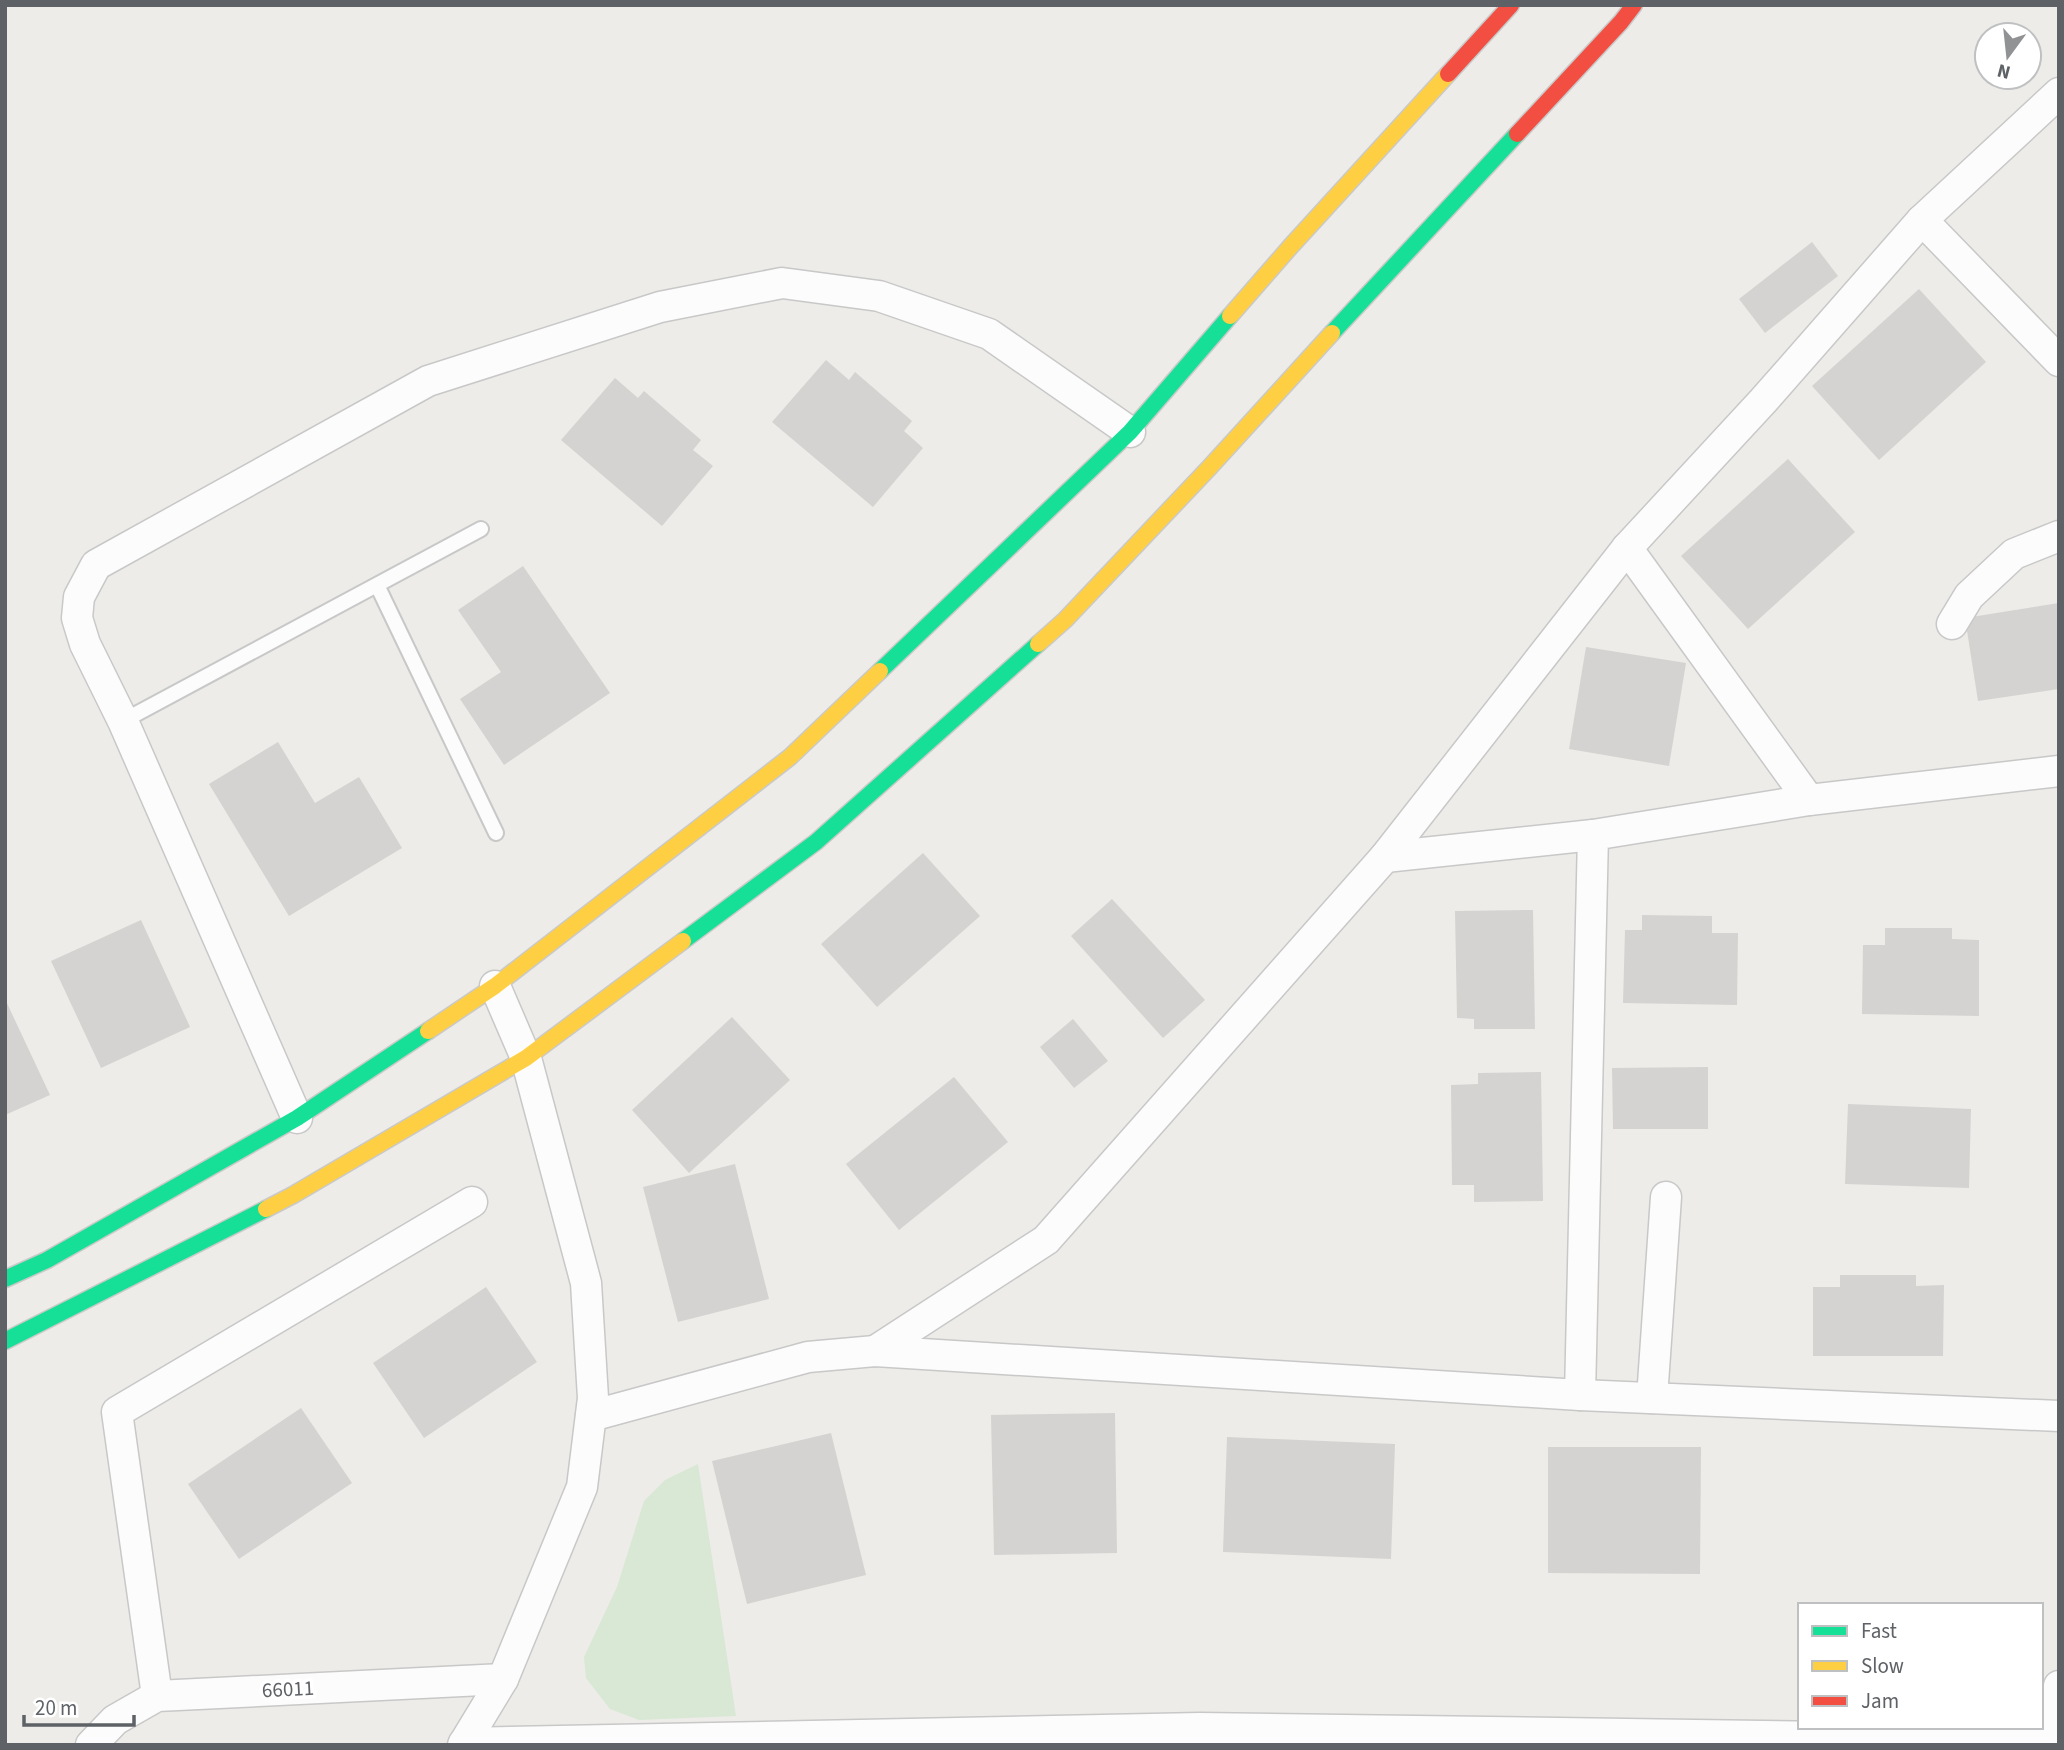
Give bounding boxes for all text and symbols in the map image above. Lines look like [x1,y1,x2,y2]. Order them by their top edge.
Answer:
north arrow [1973,21,2043,91]
text: N [1994,56,2014,86]
legend [1798,1603,2043,1729]
text: Fast [1861,1616,1897,1646]
text: Slow [1861,1651,1904,1681]
street label: 66011 [261,1673,315,1705]
scale bar [24,1684,135,1728]
text: Jam [1861,1686,1899,1716]
text: 20 m [35,1693,77,1723]

